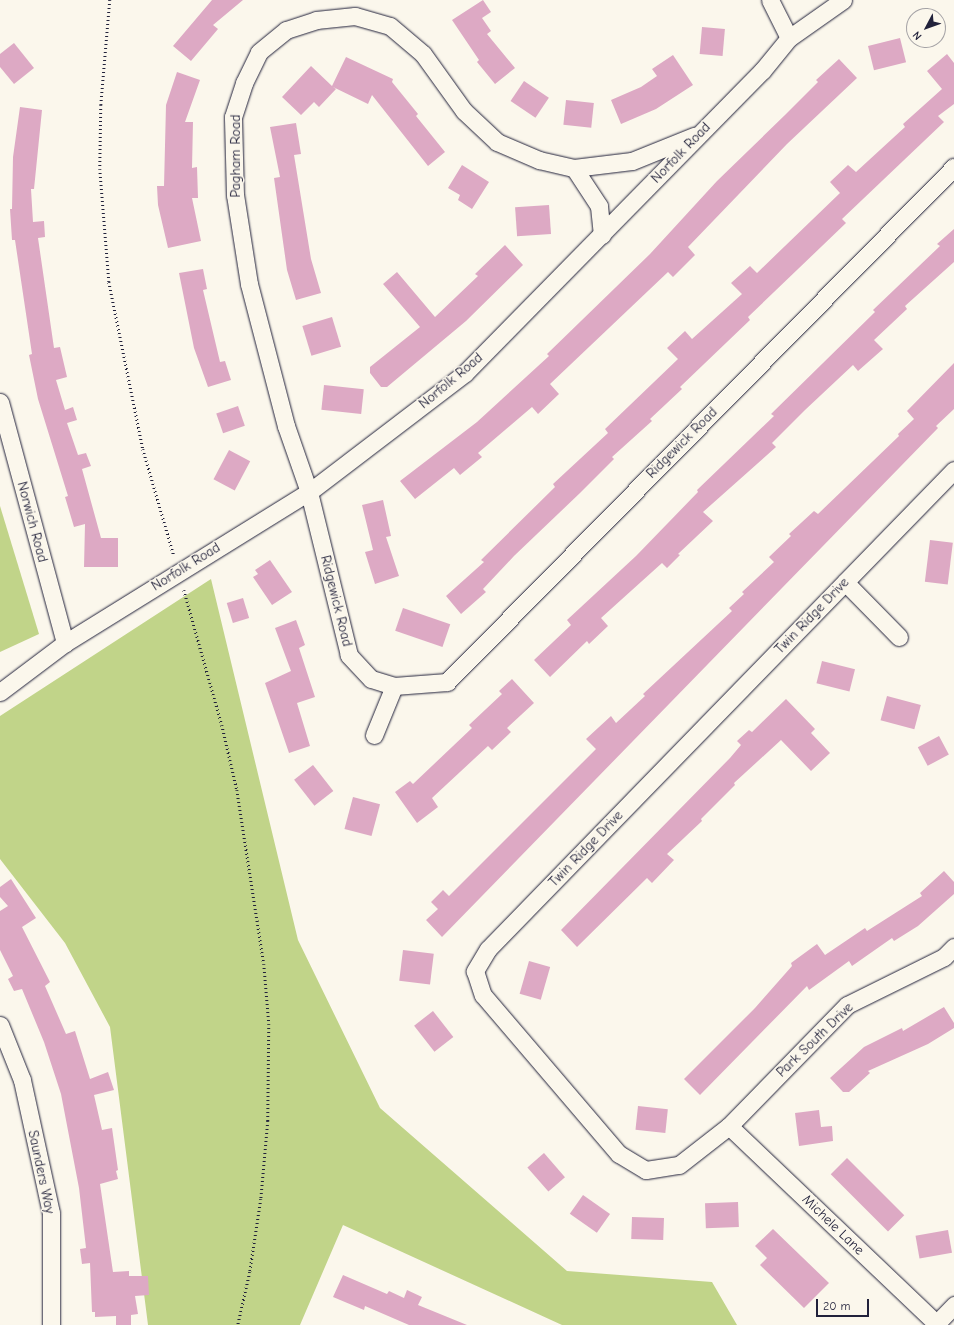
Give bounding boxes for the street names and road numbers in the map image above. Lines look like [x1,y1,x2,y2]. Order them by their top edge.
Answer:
street label: Pagham Road [228,114,244,198]
street label: Norfolk Road [648,119,714,187]
street label: Norfolk Road [416,350,486,412]
street label: Ridgewick Road [643,404,721,482]
street label: Norwich Road [13,480,51,564]
street label: Norfolk Road [148,539,224,595]
street label: Ridgewick Road [317,554,355,648]
street label: Twin Ridge Drive [771,574,853,658]
street label: Twin Ridge Drive [545,807,627,891]
street label: Park South Drive [773,999,857,1081]
street label: Saunders Way [24,1129,58,1215]
street label: Michele Lane [799,1191,867,1259]

